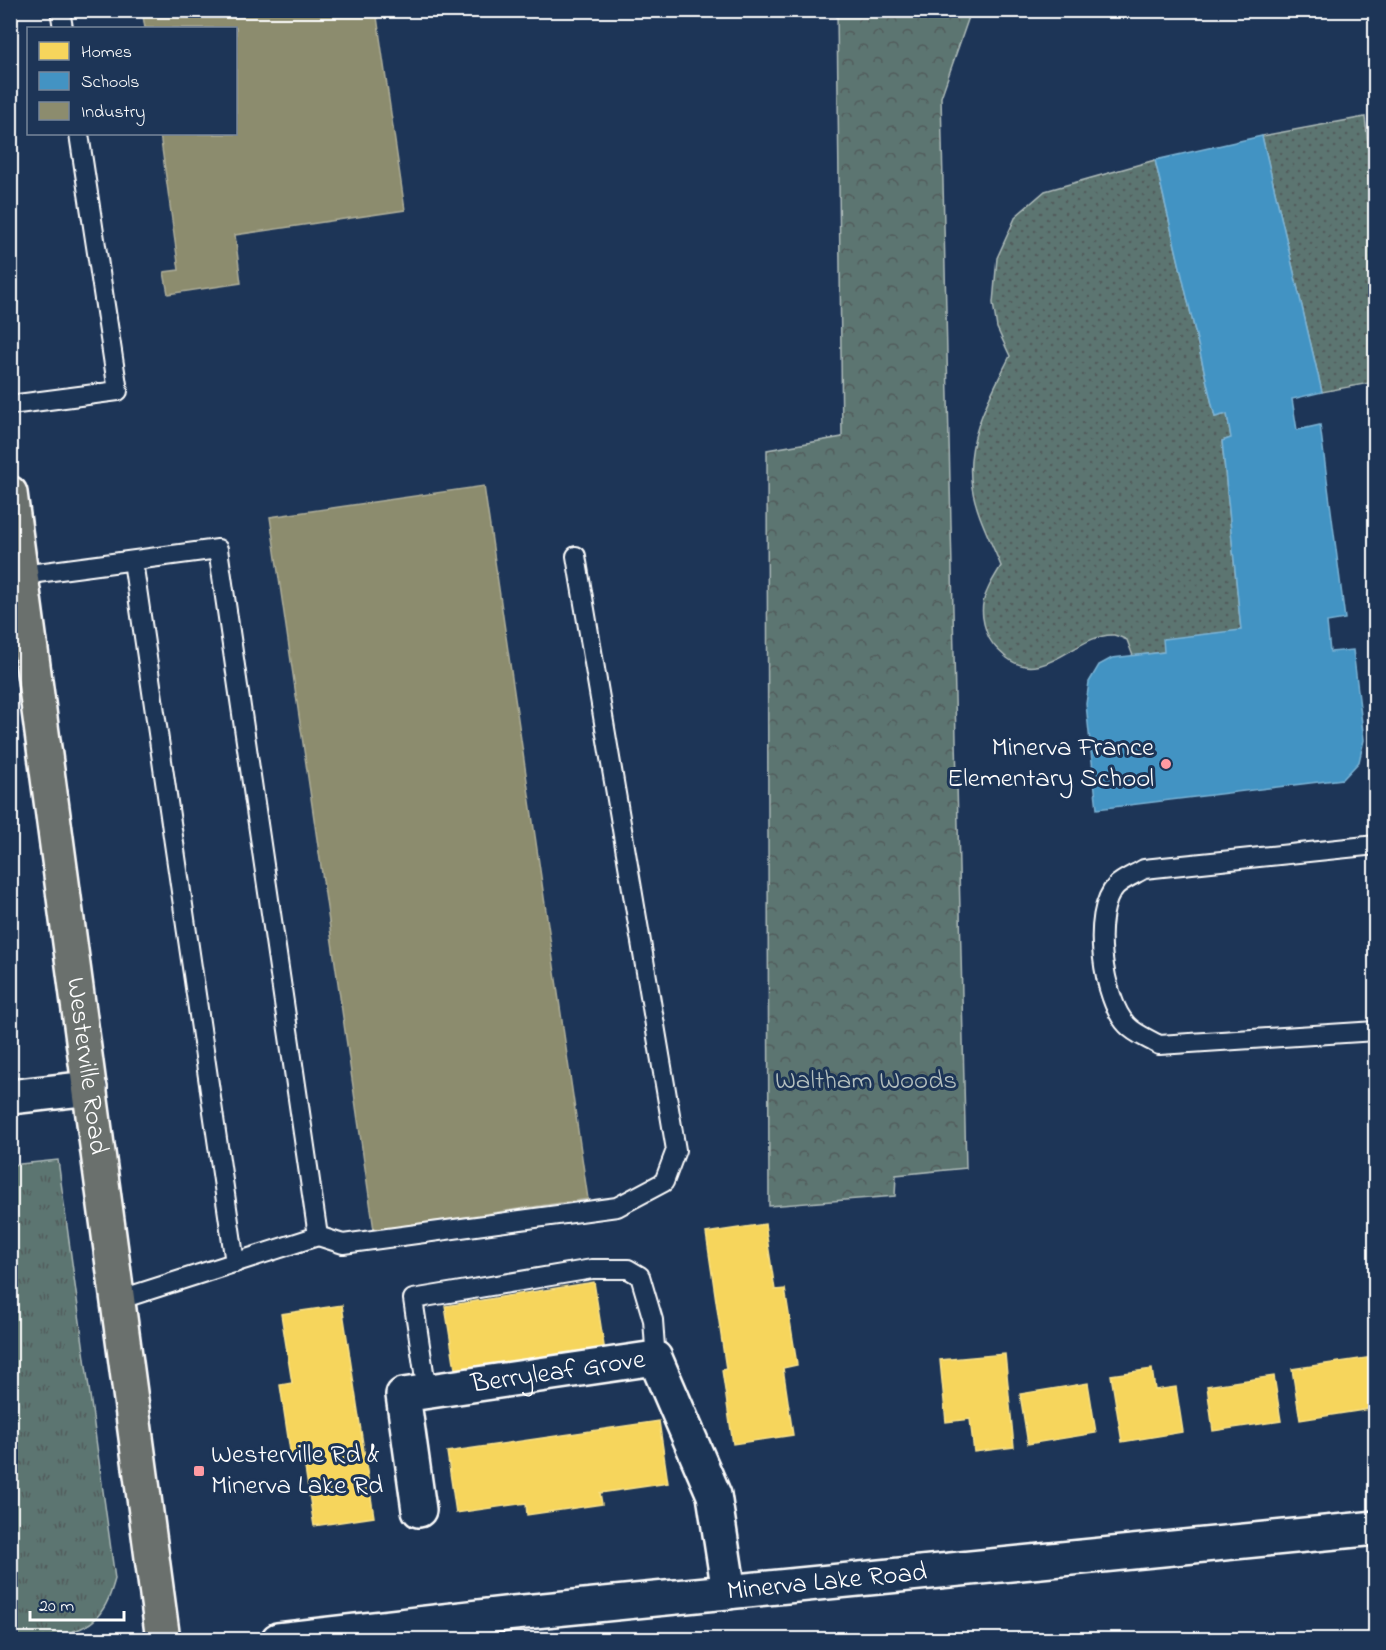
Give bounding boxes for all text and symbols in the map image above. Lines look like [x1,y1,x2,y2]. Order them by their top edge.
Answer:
legend [27,27,237,135]
text: Homes [81,40,132,66]
text: Schools [81,70,139,96]
text: Industry [81,100,145,126]
place label: Minerva France Elementary School [947,729,1155,799]
marker: Minerva France Elementary School [1159,757,1173,771]
street label: Westerville Road [55,975,118,1157]
park label: Waltham Woods [775,1062,957,1101]
street label: Berryleaf Grove [468,1340,649,1404]
place label: Westerville Rd & Minerva Lake Rd [211,1436,383,1506]
marker: Westerville Rd & Minerva Lake Rd [192,1464,206,1478]
street label: Minerva Lake Road [725,1553,929,1611]
scale bar [30,1584,124,1622]
text: 20 m [39,1594,74,1620]

